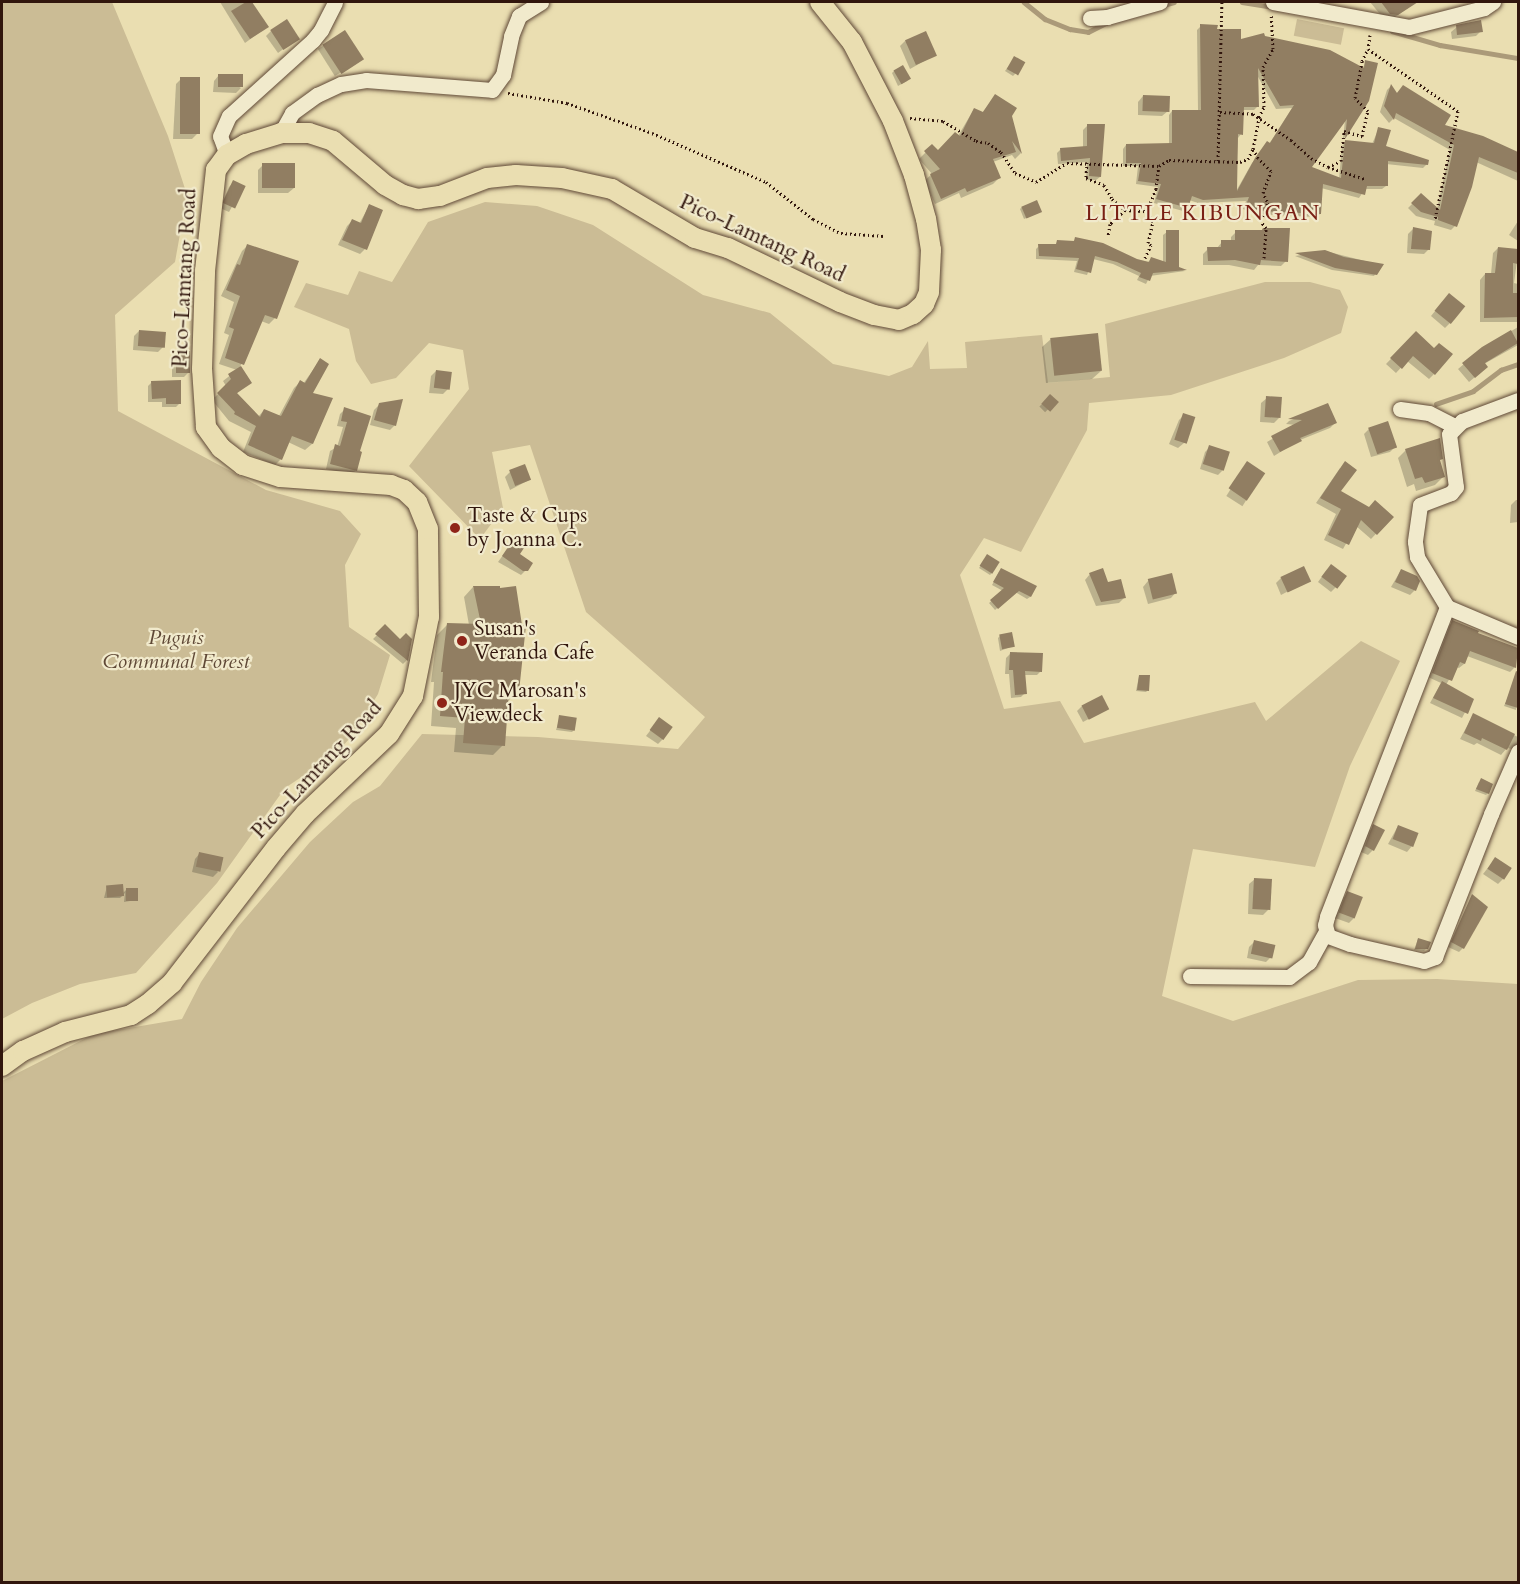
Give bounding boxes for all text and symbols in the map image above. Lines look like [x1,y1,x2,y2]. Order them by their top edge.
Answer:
street label: Pico-Lamtang Road [168,188,202,368]
street label: Pico-Lamtang Road [675,190,849,288]
district label: LITTLE KIBUNGAN [1085,201,1321,227]
place label: Taste & Cups by Joanna C. [467,503,587,553]
marker: Taste & Cups by Joanna C. [448,521,462,535]
place label: Susan's Veranda Cafe [474,616,595,666]
park label: Puguis Communal Forest [102,625,249,675]
marker: Susan's Veranda Cafe [455,634,469,648]
place label: JYC Marosan's Viewdeck [454,678,586,728]
street label: Pico-Lamtang Road [247,696,387,844]
marker: JYC Marosan's Viewdeck [435,696,449,710]

